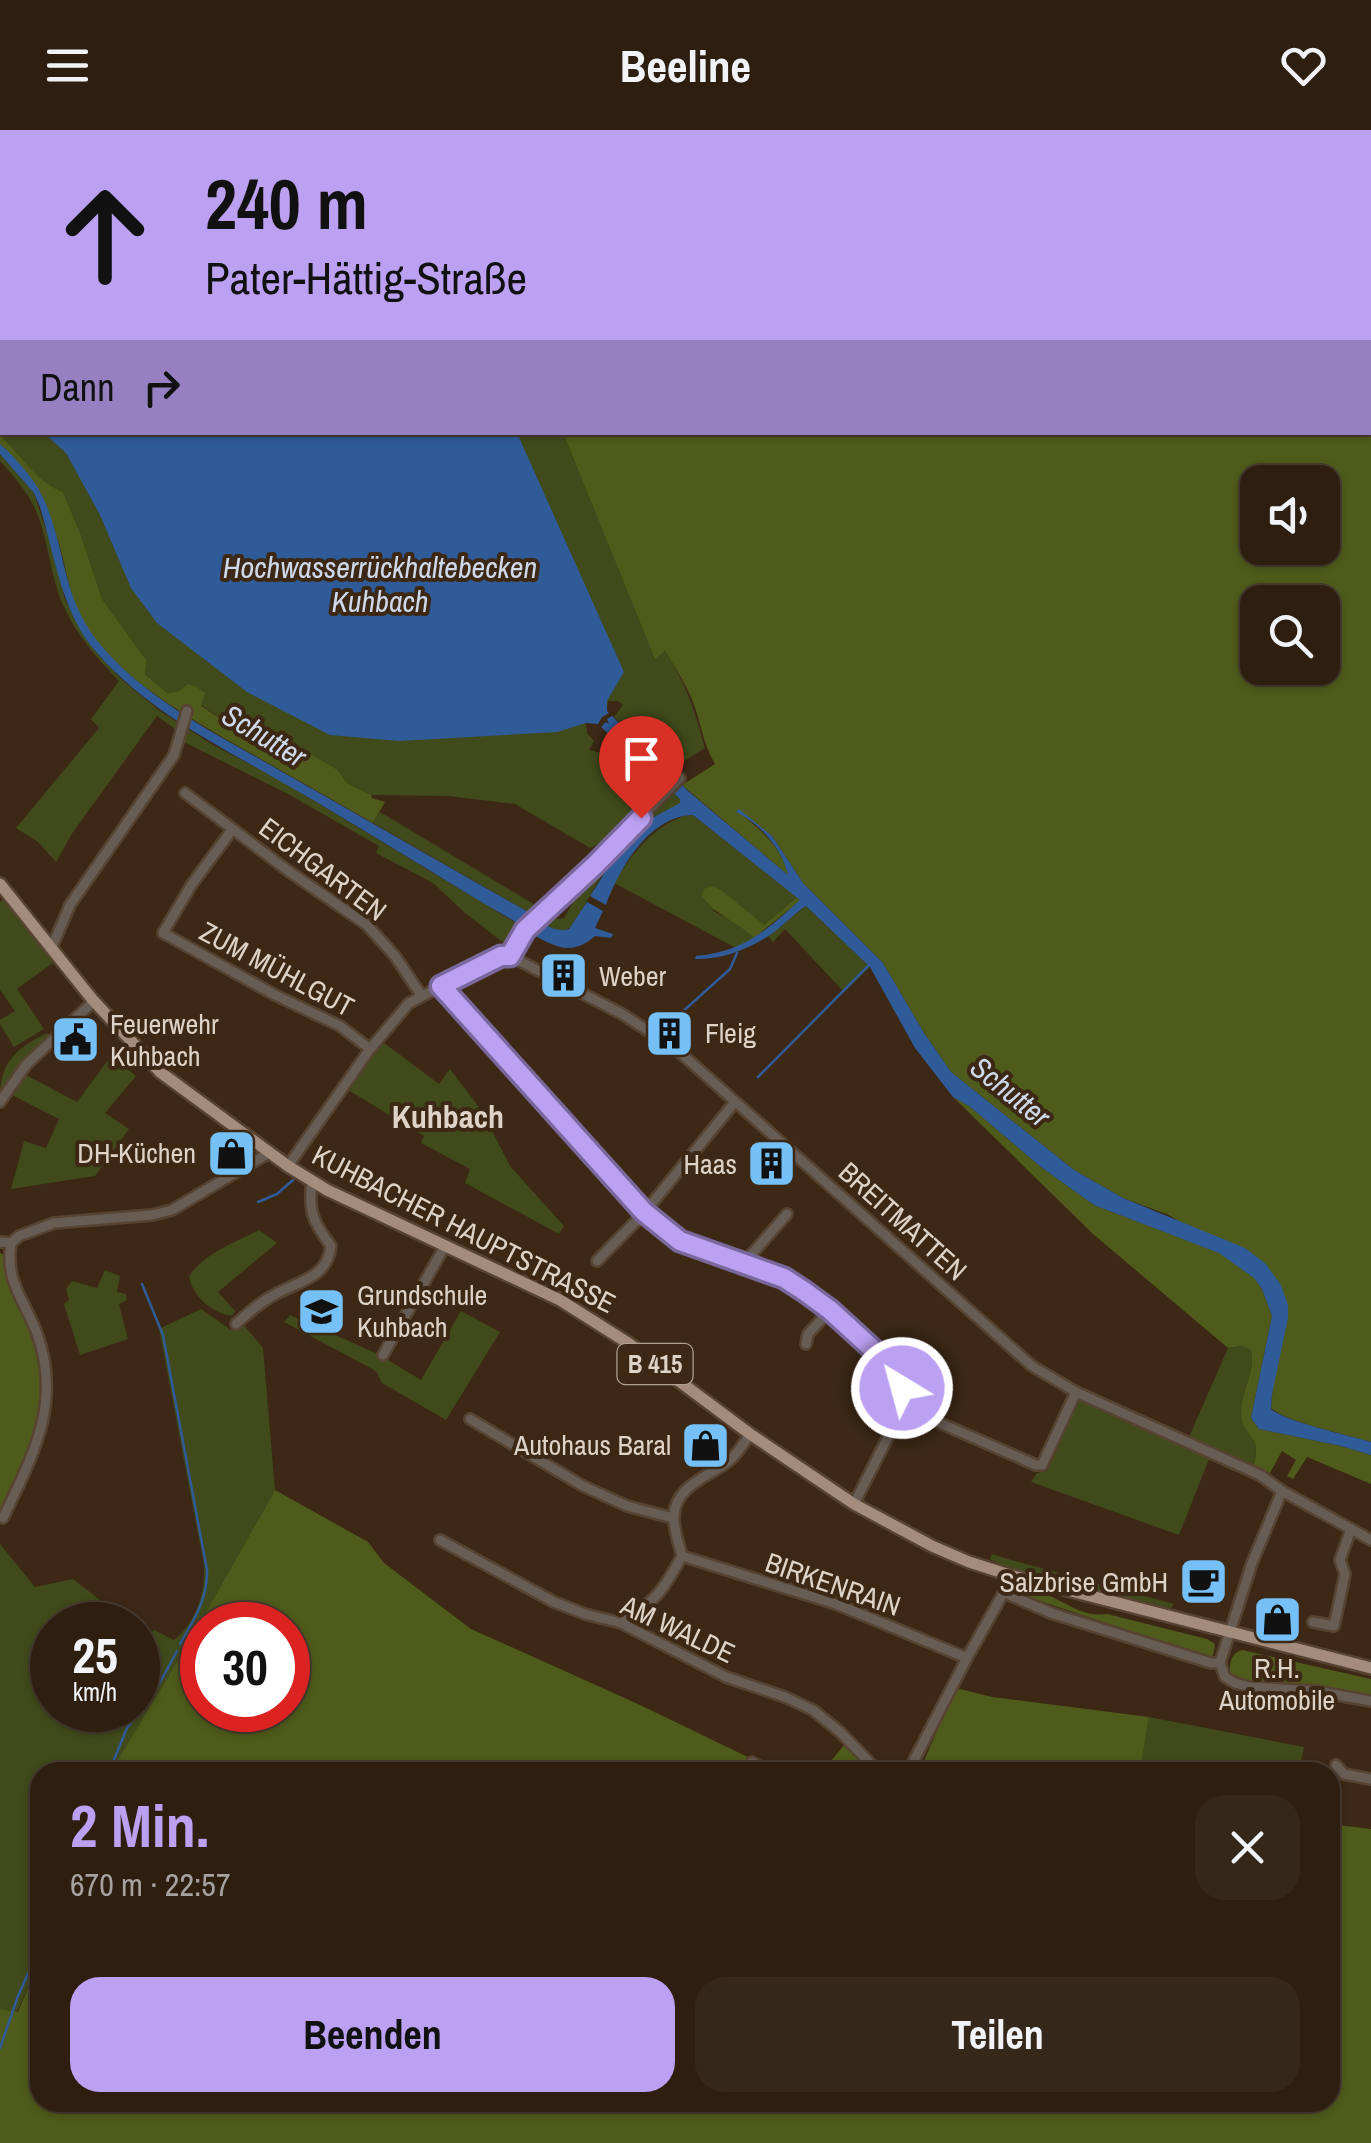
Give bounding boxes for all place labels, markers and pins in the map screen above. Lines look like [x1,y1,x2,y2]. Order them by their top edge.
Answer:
pin [599,716,684,819]
building icon: Weber [538,950,590,1002]
place label: Weber [599,957,667,995]
place label: Feuerwehr Kuhbach [110,1005,219,1075]
building icon: Fleig [644,1007,696,1059]
public building icon: Feuerwehr Kuhbach [49,1014,101,1066]
place label: Fleig [705,1014,756,1052]
shop icon: DH-Küchen [205,1127,257,1179]
place label: DH-Küchen [77,1134,196,1172]
building icon: Haas [746,1138,798,1190]
place label: Haas [683,1145,737,1183]
place label: Grundschule Kuhbach [357,1276,487,1346]
school or university icon: Grundschule Kuhbach [296,1285,348,1337]
shop icon: Autohaus Baral [680,1419,732,1471]
place label: Autohaus Baral [513,1426,671,1464]
cafe icon: Salzbrise GmbH [1177,1556,1229,1608]
place label: Salzbrise GmbH [1000,1563,1168,1601]
shop icon: R.H. Automobile [1251,1594,1303,1646]
place label: R.H. Automobile [1218,1649,1335,1719]

